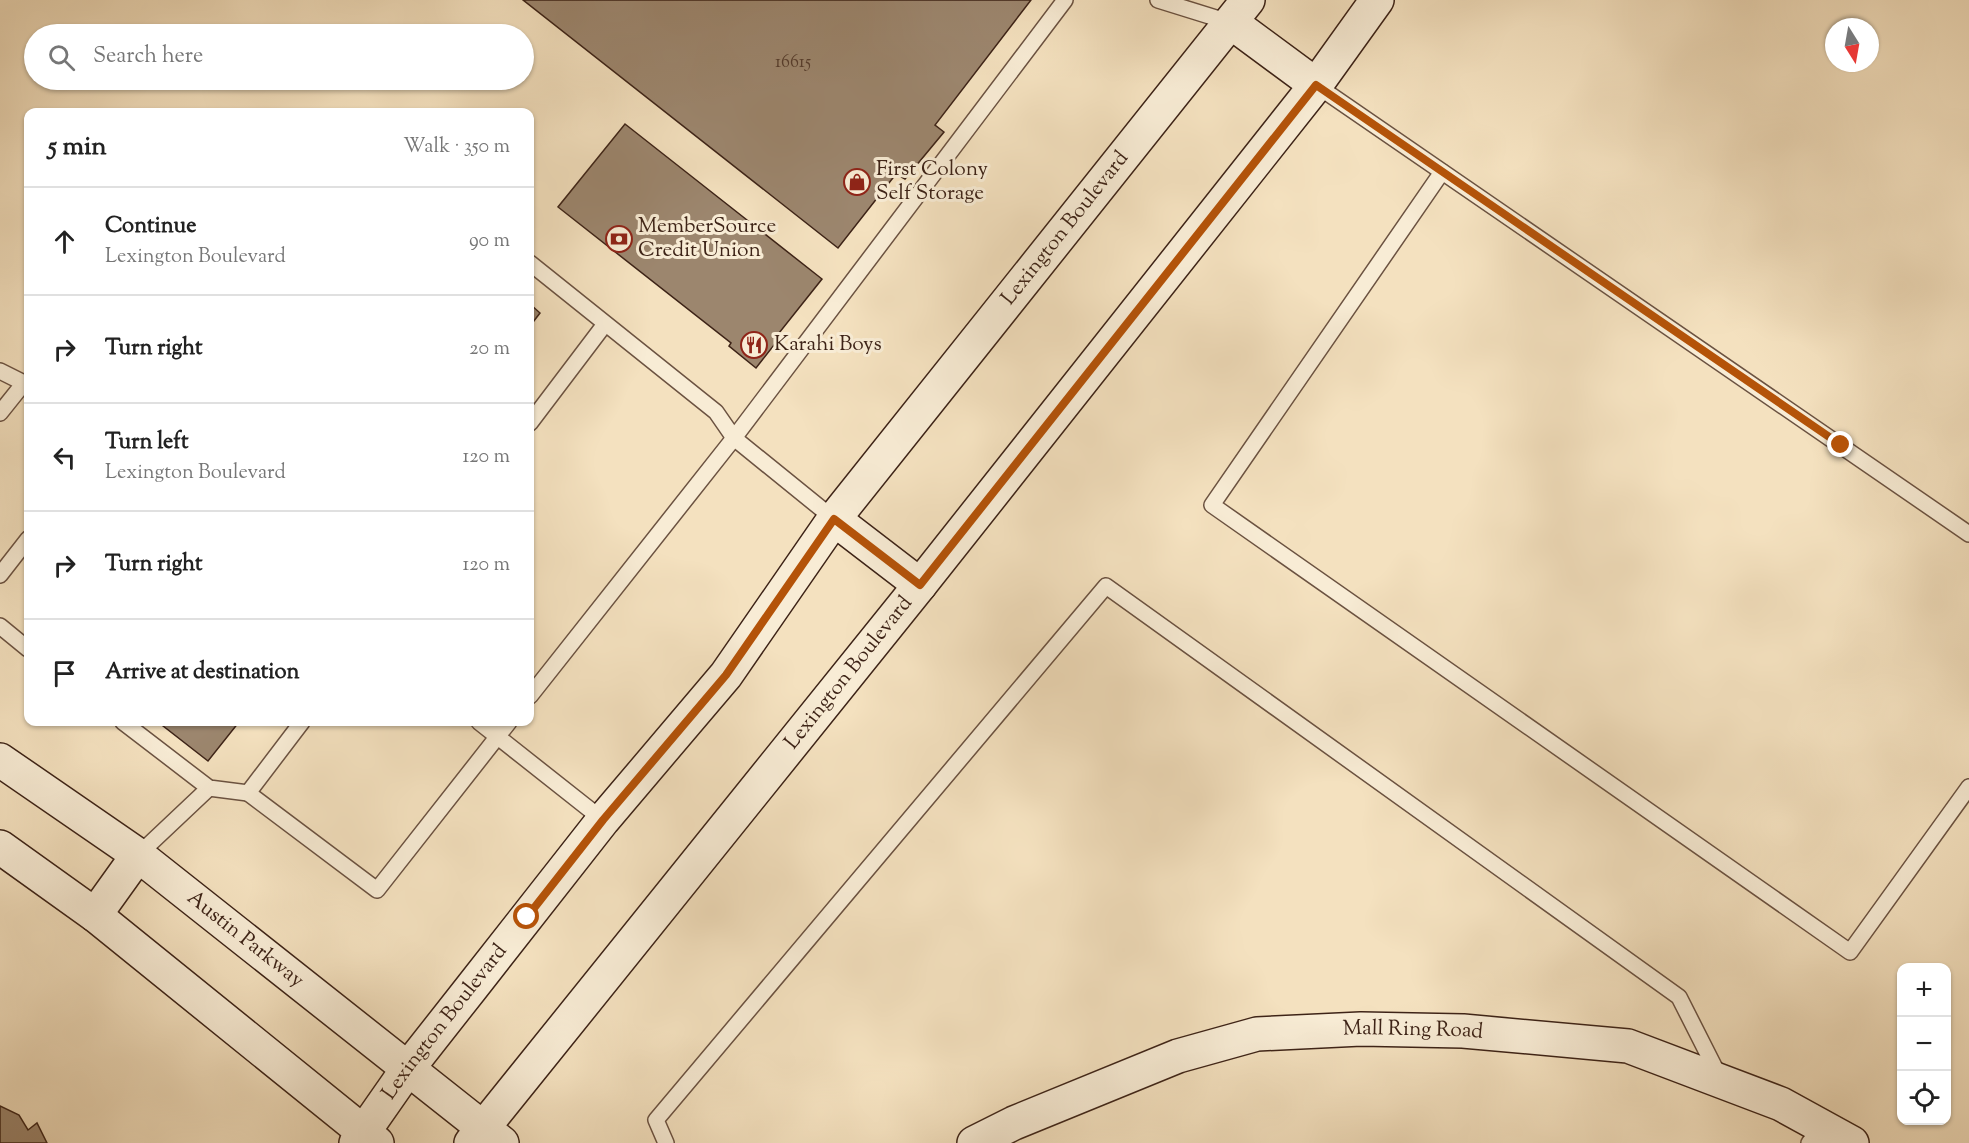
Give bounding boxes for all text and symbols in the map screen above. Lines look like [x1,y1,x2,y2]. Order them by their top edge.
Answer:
north arrow [1825,18,1879,72]
search box [24,24,534,90]
icon: search [45,41,78,74]
text: Search here [93,41,203,73]
house number: 16615 [775,50,811,76]
text: 5 min [48,129,107,166]
text: Walk · 350 m [403,133,510,162]
street label: Lexington Boulevard [995,145,1137,312]
place label: First Colony Self Storage [876,155,989,209]
shop icon: First Colony Self Storage [842,167,872,197]
text: Continue [105,211,196,243]
place label: MemberSource Credit Union [638,212,776,266]
bank icon: MemberSource Credit Union [604,224,634,254]
icon: ahead [48,225,81,258]
text: 90 m [469,227,510,256]
text: Lexington Boulevard [105,243,286,272]
restaurant icon: Karahi Boys [739,330,769,360]
place label: Karahi Boys [774,330,882,360]
icon: right [48,333,81,366]
text: Turn right [105,333,202,365]
text: 20 m [469,335,510,364]
text: Turn left [105,427,188,459]
route end [1827,431,1853,457]
icon: left [48,441,81,474]
text: 120 m [462,443,510,472]
text: Lexington Boulevard [105,459,286,488]
icon: right [48,549,81,582]
text: Turn right [105,549,202,581]
text: 120 m [462,551,510,580]
street label: Lexington Boulevard [778,590,920,757]
icon: arrive [48,657,81,690]
text: Arrive at destination [105,657,300,689]
street label: Austin Parkway [180,884,310,996]
route start [513,903,539,929]
street label: Lexington Boulevard [375,938,515,1106]
map controls [1897,963,1951,1125]
button: + [1897,963,1951,1017]
street label: Mall Ring Road [1342,1014,1485,1048]
button: − [1897,1017,1951,1071]
button: locate [1897,1071,1951,1125]

